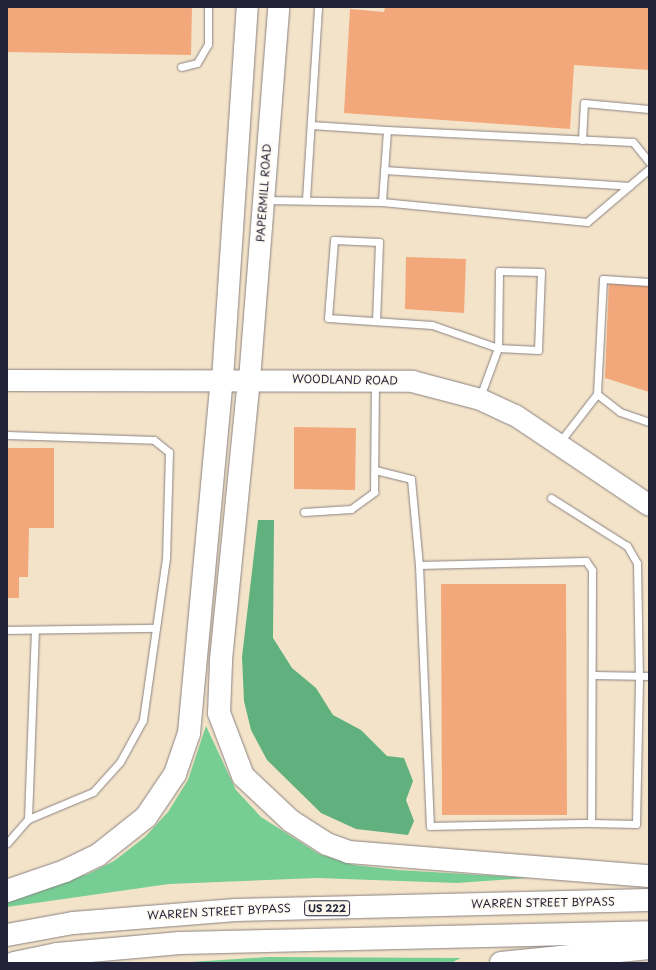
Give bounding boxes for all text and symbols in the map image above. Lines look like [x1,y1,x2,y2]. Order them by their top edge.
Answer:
street label: PAPERMILL ROAD [254,143,274,243]
street label: WOODLAND ROAD [292,372,398,388]
street label: WARREN STREET BYPASS [471,895,615,911]
road number: US 222 [304,900,350,916]
street label: WARREN STREET BYPASS [147,902,291,922]

